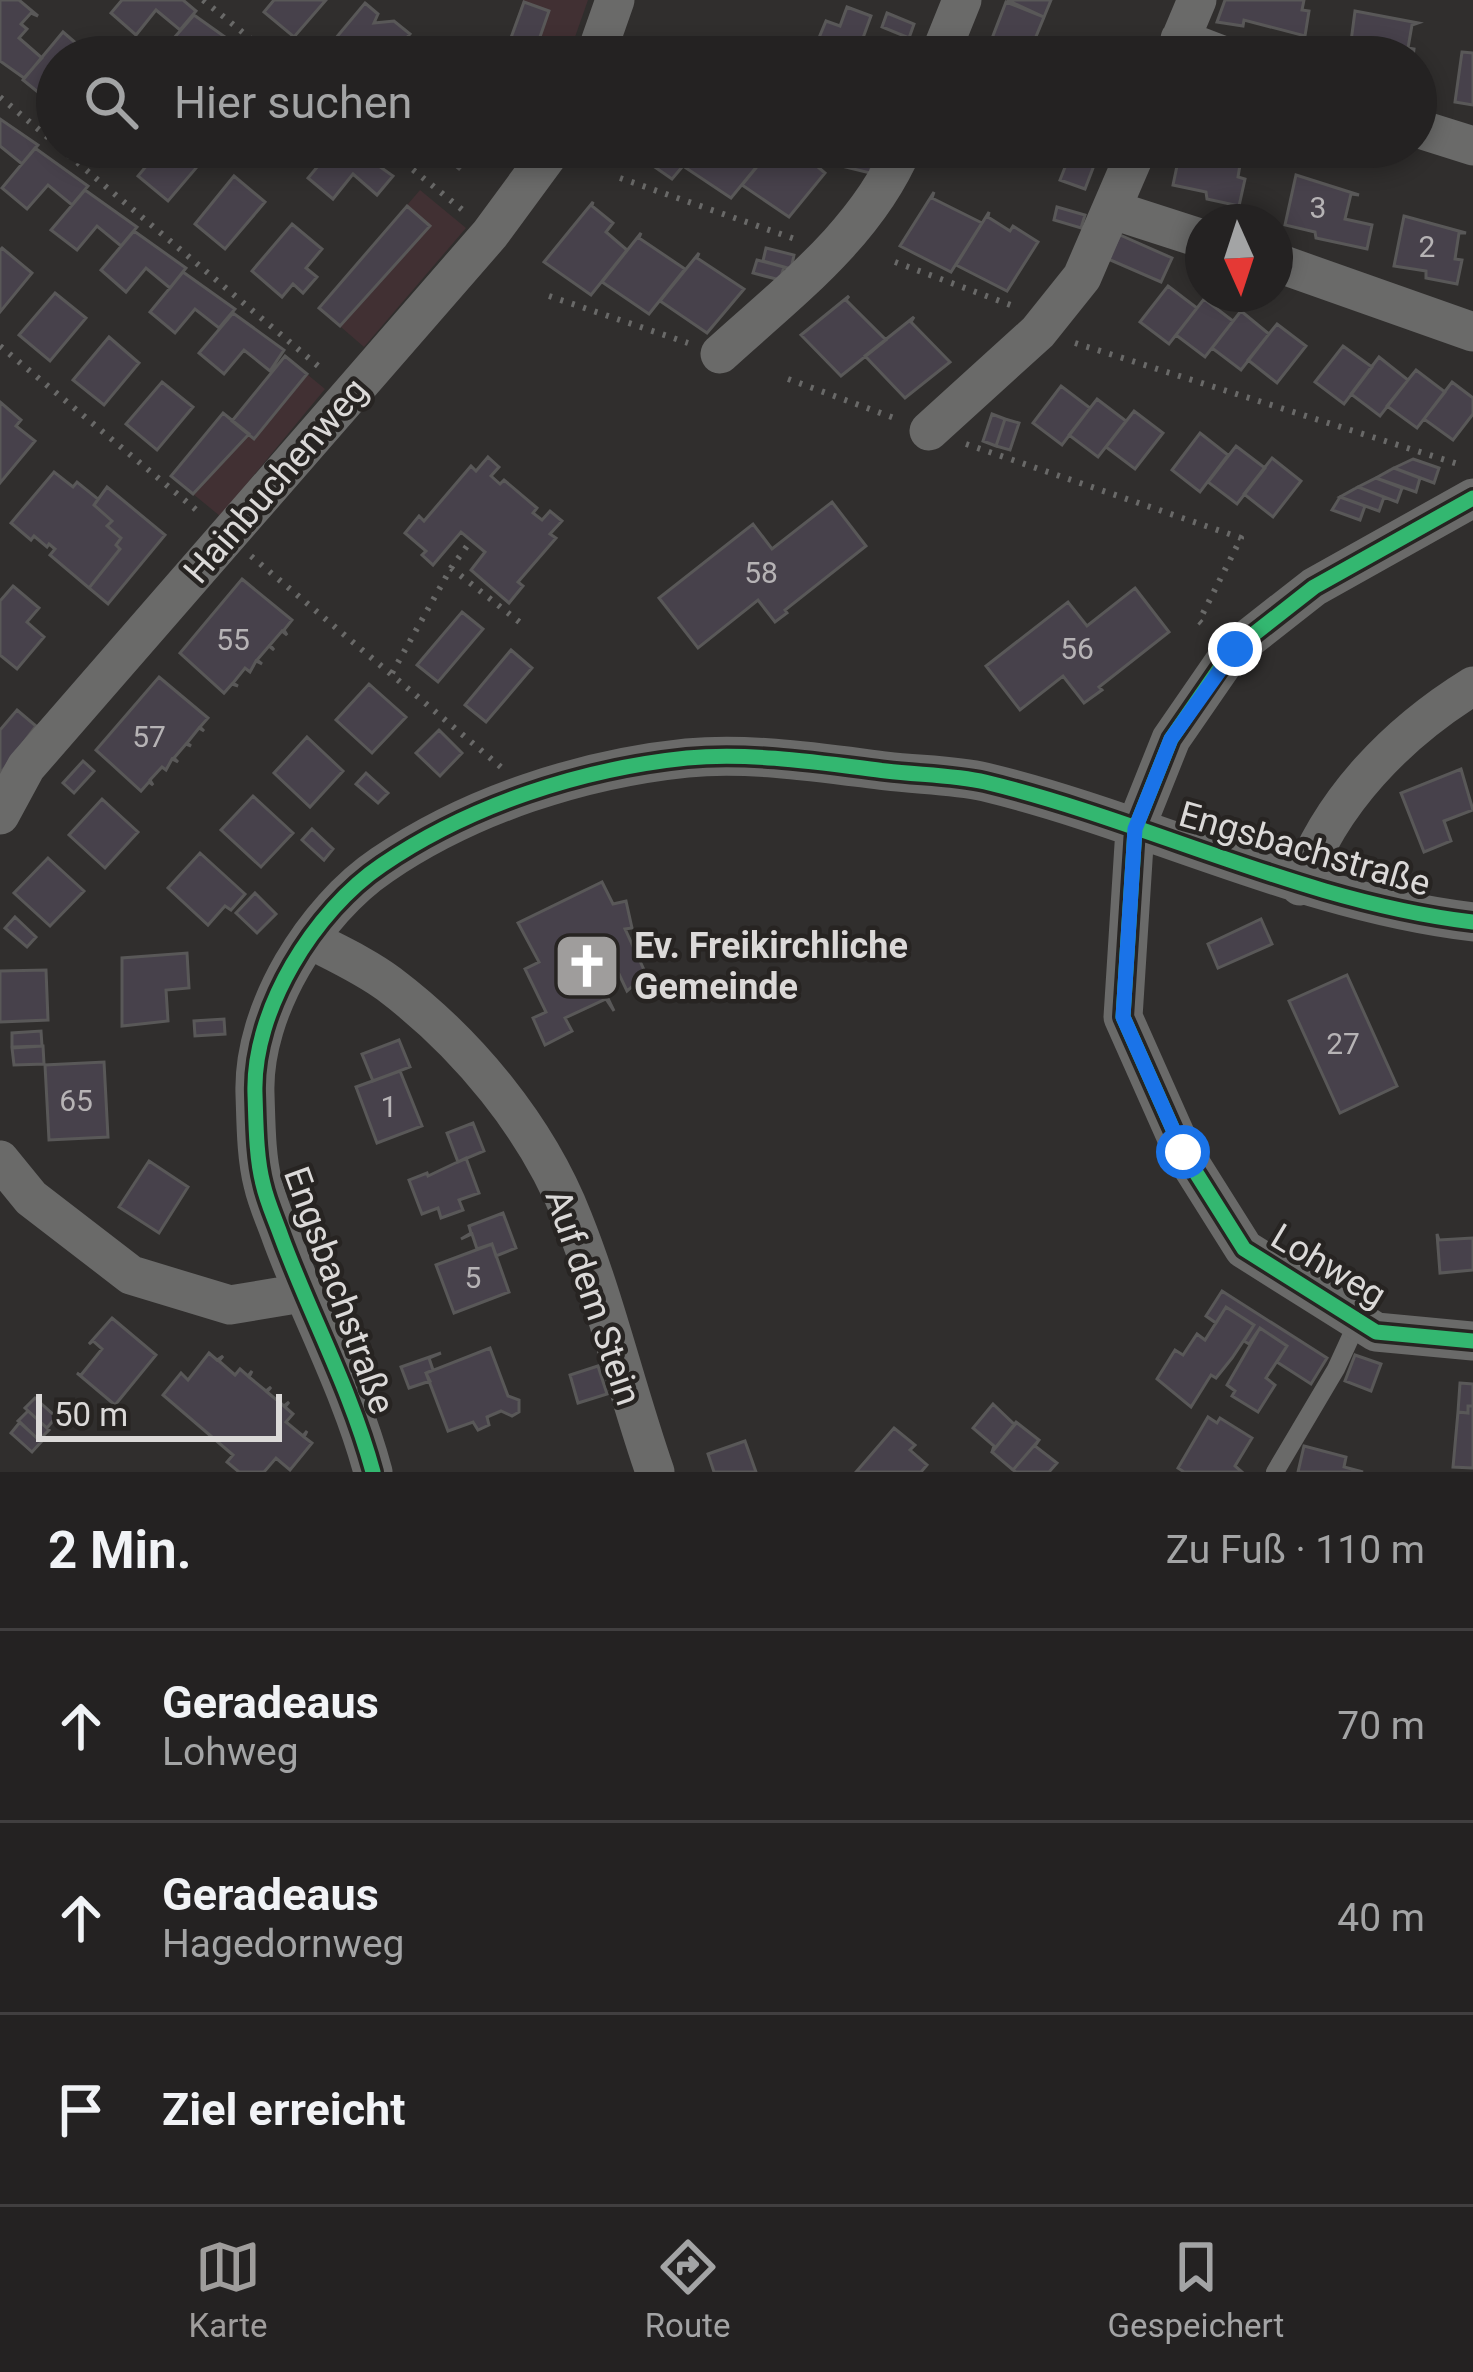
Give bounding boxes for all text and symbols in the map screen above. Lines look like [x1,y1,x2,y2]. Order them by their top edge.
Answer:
search box [36,36,1437,168]
icon: search [78,69,144,135]
text: Hier suchen [174,76,412,129]
house number: 3 [1310,190,1326,225]
north arrow [1185,204,1293,312]
house number: 2 [1419,229,1435,264]
street label: Hainbuchenweg [175,370,376,592]
house number: 58 [744,555,778,590]
house number: 55 [216,622,250,657]
route end [1208,622,1262,676]
house number: 56 [1060,631,1094,666]
house number: 57 [132,719,166,754]
street label: Engsbachstraße [1174,793,1435,905]
place label: Ev. Freikirchliche Gemeinde [634,925,908,1008]
church icon: Ev. Freikirchliche Gemeinde [552,931,622,1001]
house number: 27 [1326,1026,1360,1061]
house number: 65 [59,1083,93,1118]
house number: 1 [381,1089,397,1124]
route start [1156,1125,1210,1179]
street label: Engsbachstraße [275,1161,403,1419]
street label: Auf dem Stein [537,1184,650,1411]
street label: Lohweg [1264,1215,1393,1316]
house number: 5 [465,1260,481,1295]
scale bar [36,1388,282,1441]
text: 50 m [54,1395,128,1434]
text: 2 Min. [48,1521,191,1580]
text: Zu Fuß · 110 m [1166,1527,1425,1573]
text: Geradeaus [162,1676,379,1729]
icon: ahead [48,1693,114,1759]
text: 70 m [1337,1703,1425,1749]
text: Lohweg [162,1729,299,1775]
text: Geradeaus [162,1868,379,1921]
icon: ahead [48,1885,114,1951]
text: 40 m [1337,1895,1425,1941]
text: Hagedornweg [162,1921,405,1967]
icon: arrive [48,2077,114,2143]
text: Ziel erreicht [162,2083,406,2136]
tab: Karte [189,2234,268,2345]
tab: Route [645,2234,730,2345]
tab: Gespeichert [1108,2234,1284,2345]

